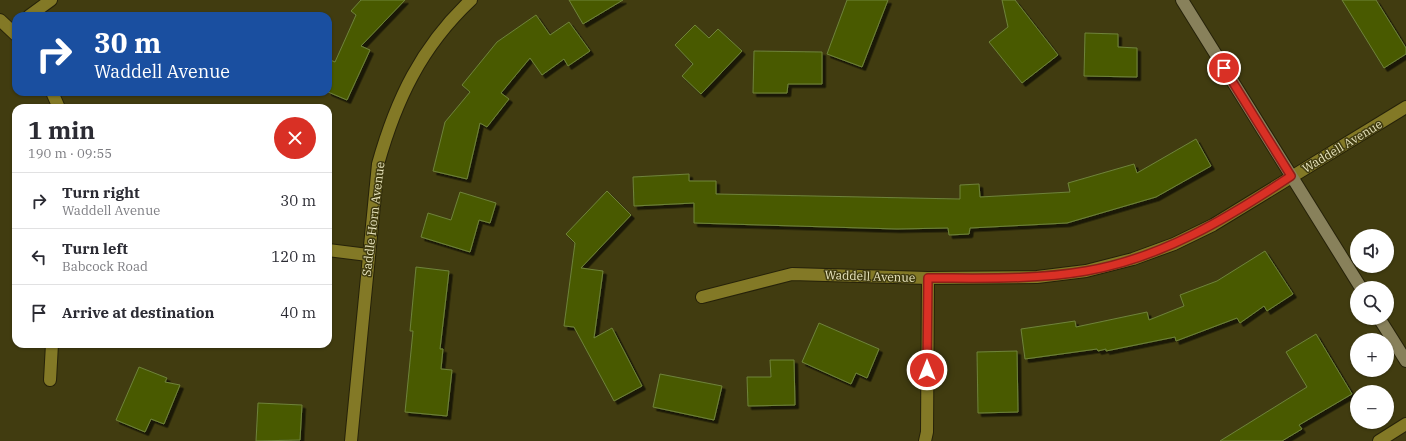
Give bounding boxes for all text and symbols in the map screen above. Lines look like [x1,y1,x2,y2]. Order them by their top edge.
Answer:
text: 30 m [94,24,161,61]
icon: right [28,28,80,80]
pin [1207,51,1241,85]
icon: arrive [1213,57,1235,79]
text: Waddell Avenue [94,60,230,83]
text: 1 min [28,114,95,146]
street label: Waddell Avenue [1299,116,1385,176]
button: close [274,117,316,159]
text: 190 m · 09:55 [28,145,112,162]
street label: Saddle Horn Avenue [359,161,387,277]
text: Turn right [62,183,140,202]
icon: right [28,190,50,212]
text: 30 m [280,191,316,210]
text: Waddell Avenue [62,202,160,219]
map controls [1350,229,1394,429]
button: sound [1350,229,1394,273]
text: Turn left [62,239,128,258]
icon: left [28,246,50,268]
text: 120 m [271,247,316,266]
text: Babcock Road [62,258,148,275]
street label: Waddell Avenue [824,267,916,285]
button: search [1350,281,1394,325]
icon: arrive [28,302,50,324]
text: Arrive at destination [62,303,214,322]
text: 40 m [280,303,316,322]
button: + [1350,333,1394,377]
position arrow [906,349,948,391]
button: − [1350,385,1394,429]

